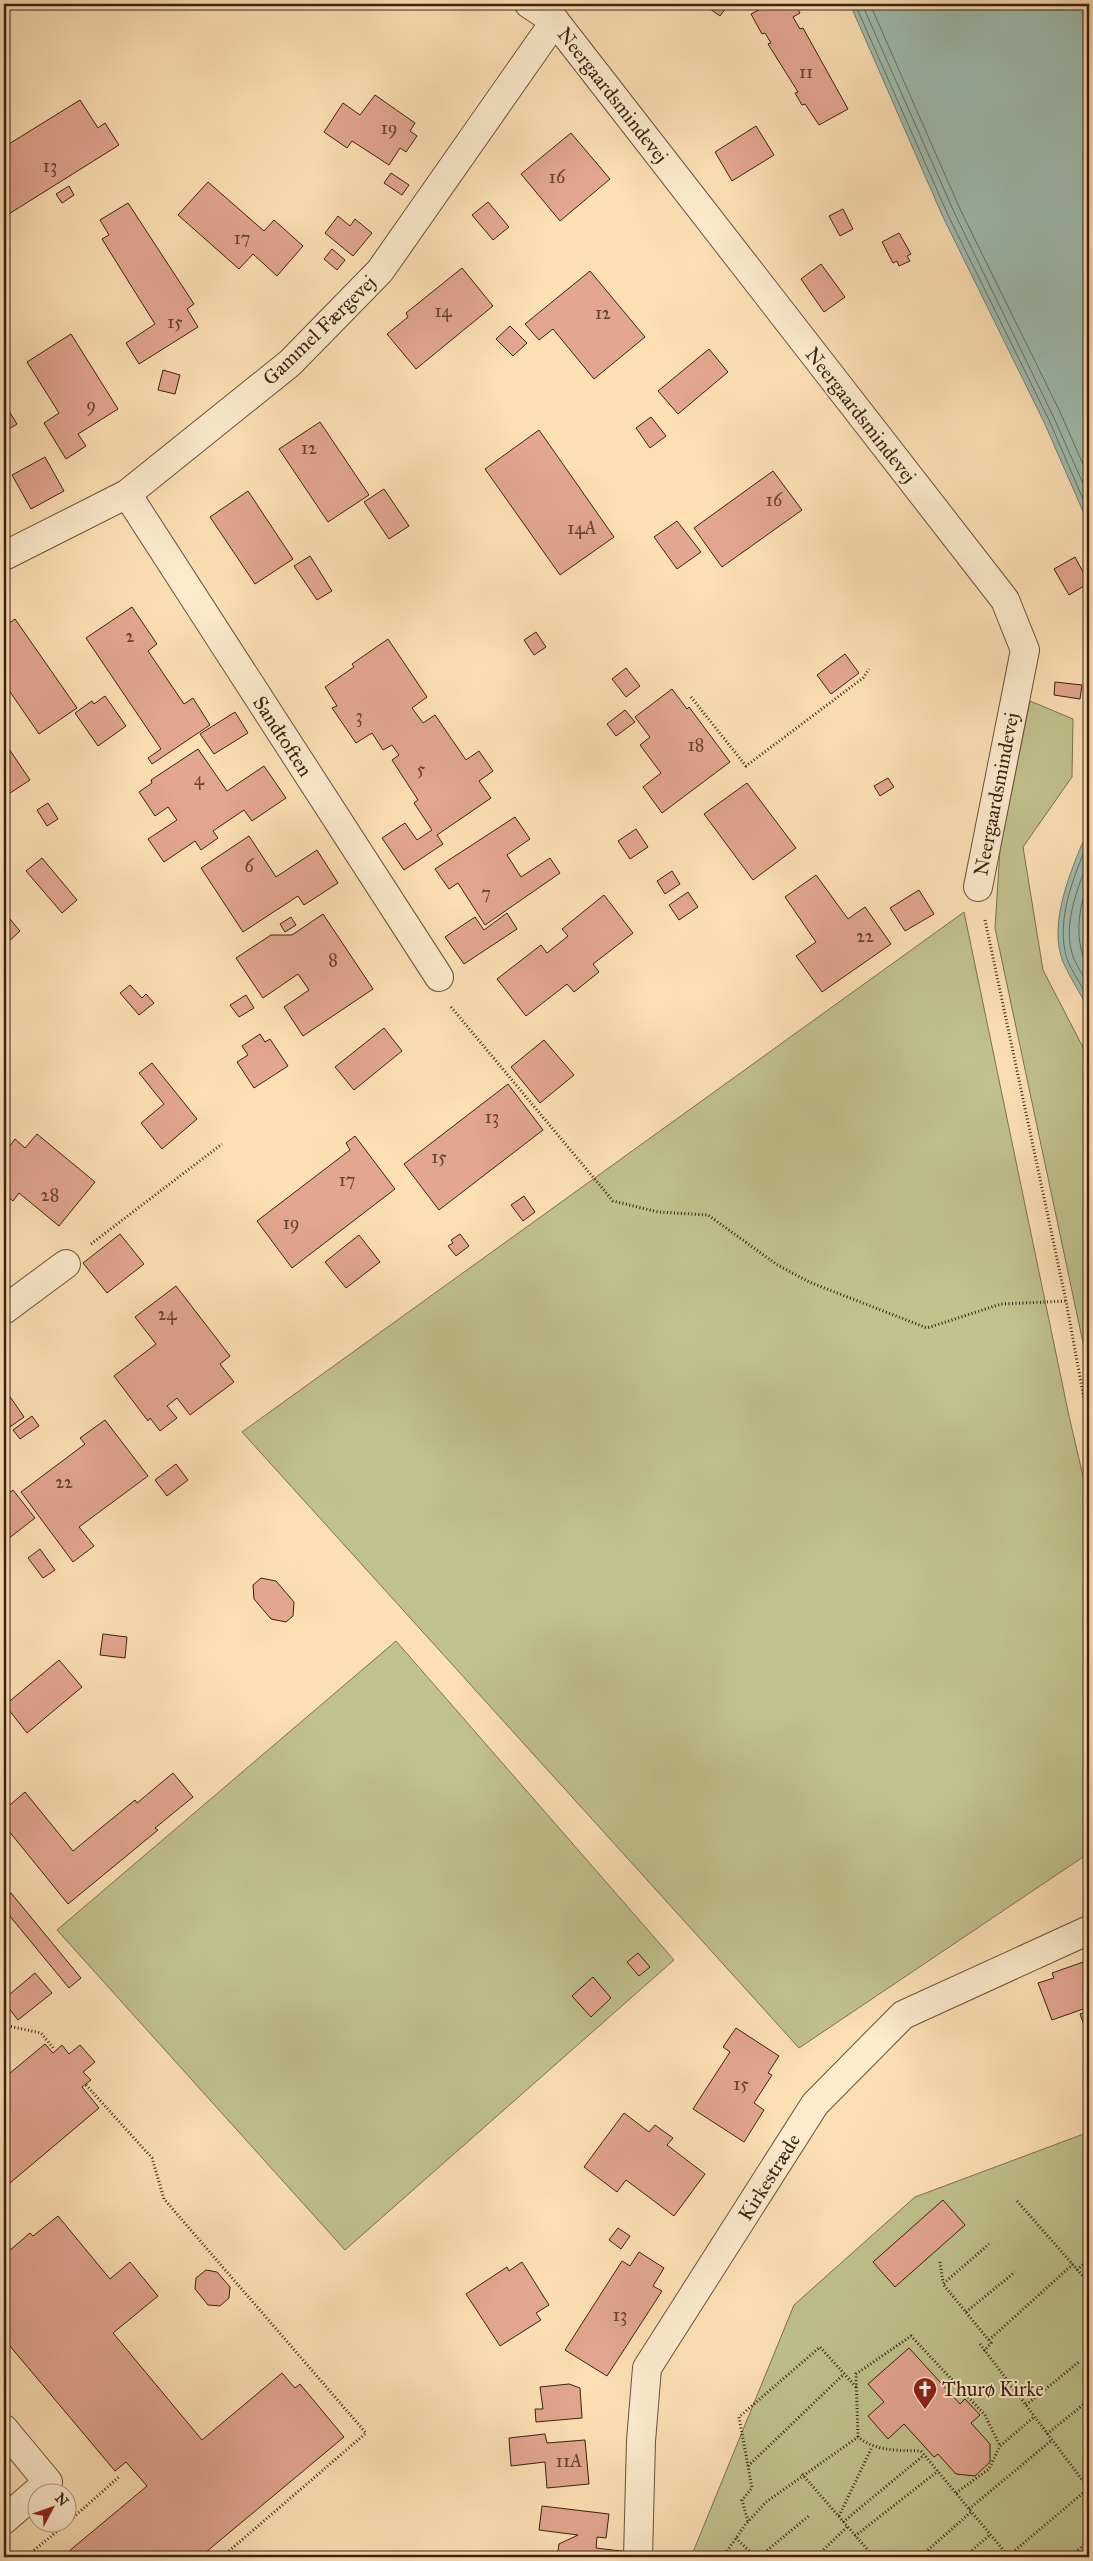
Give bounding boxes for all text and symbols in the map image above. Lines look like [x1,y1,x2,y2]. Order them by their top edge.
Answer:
street label: Neergaardsmindevej [552,22,673,168]
house number: 11 [799,61,813,83]
house number: 19 [381,117,397,139]
house number: 13 [43,155,57,177]
house number: 16 [549,166,566,188]
house number: 17 [234,227,250,249]
street label: Gammel Færgevej [257,270,381,391]
house number: 14 [434,300,453,322]
house number: 12 [595,302,611,324]
house number: 15 [167,311,183,333]
street label: Neergaardsmindevej [800,342,921,488]
house number: 9 [86,394,96,416]
house number: 12 [301,437,317,459]
house number: 16 [766,489,783,511]
house number: 14A [567,517,597,539]
house number: 2 [126,625,135,647]
street label: Sandtoften [248,691,318,781]
house number: 3 [355,705,363,727]
street label: Neergaardsmindevej [968,710,1025,878]
house number: 18 [688,734,704,756]
house number: 5 [417,758,426,780]
house number: 4 [194,768,205,790]
house number: 6 [244,855,254,877]
house number: 7 [481,882,491,904]
house number: 22 [856,925,874,947]
house number: 8 [328,949,338,971]
house number: 13 [485,1106,499,1128]
house number: 15 [431,1146,447,1168]
house number: 17 [339,1169,355,1191]
house number: 28 [41,1184,59,1206]
house number: 19 [283,1212,299,1234]
house number: 24 [158,1303,177,1325]
house number: 22 [55,1471,73,1493]
house number: 15 [733,2073,749,2095]
street label: Kirkestræde [733,2129,805,2225]
house number: 13 [613,2304,627,2326]
church icon: Thurø Kirke [912,2376,938,2410]
place label: Thurø Kirke [942,2377,1044,2401]
house number: 11A [556,2450,582,2472]
north arrow [28,2484,78,2534]
text: N [51,2490,72,2510]

